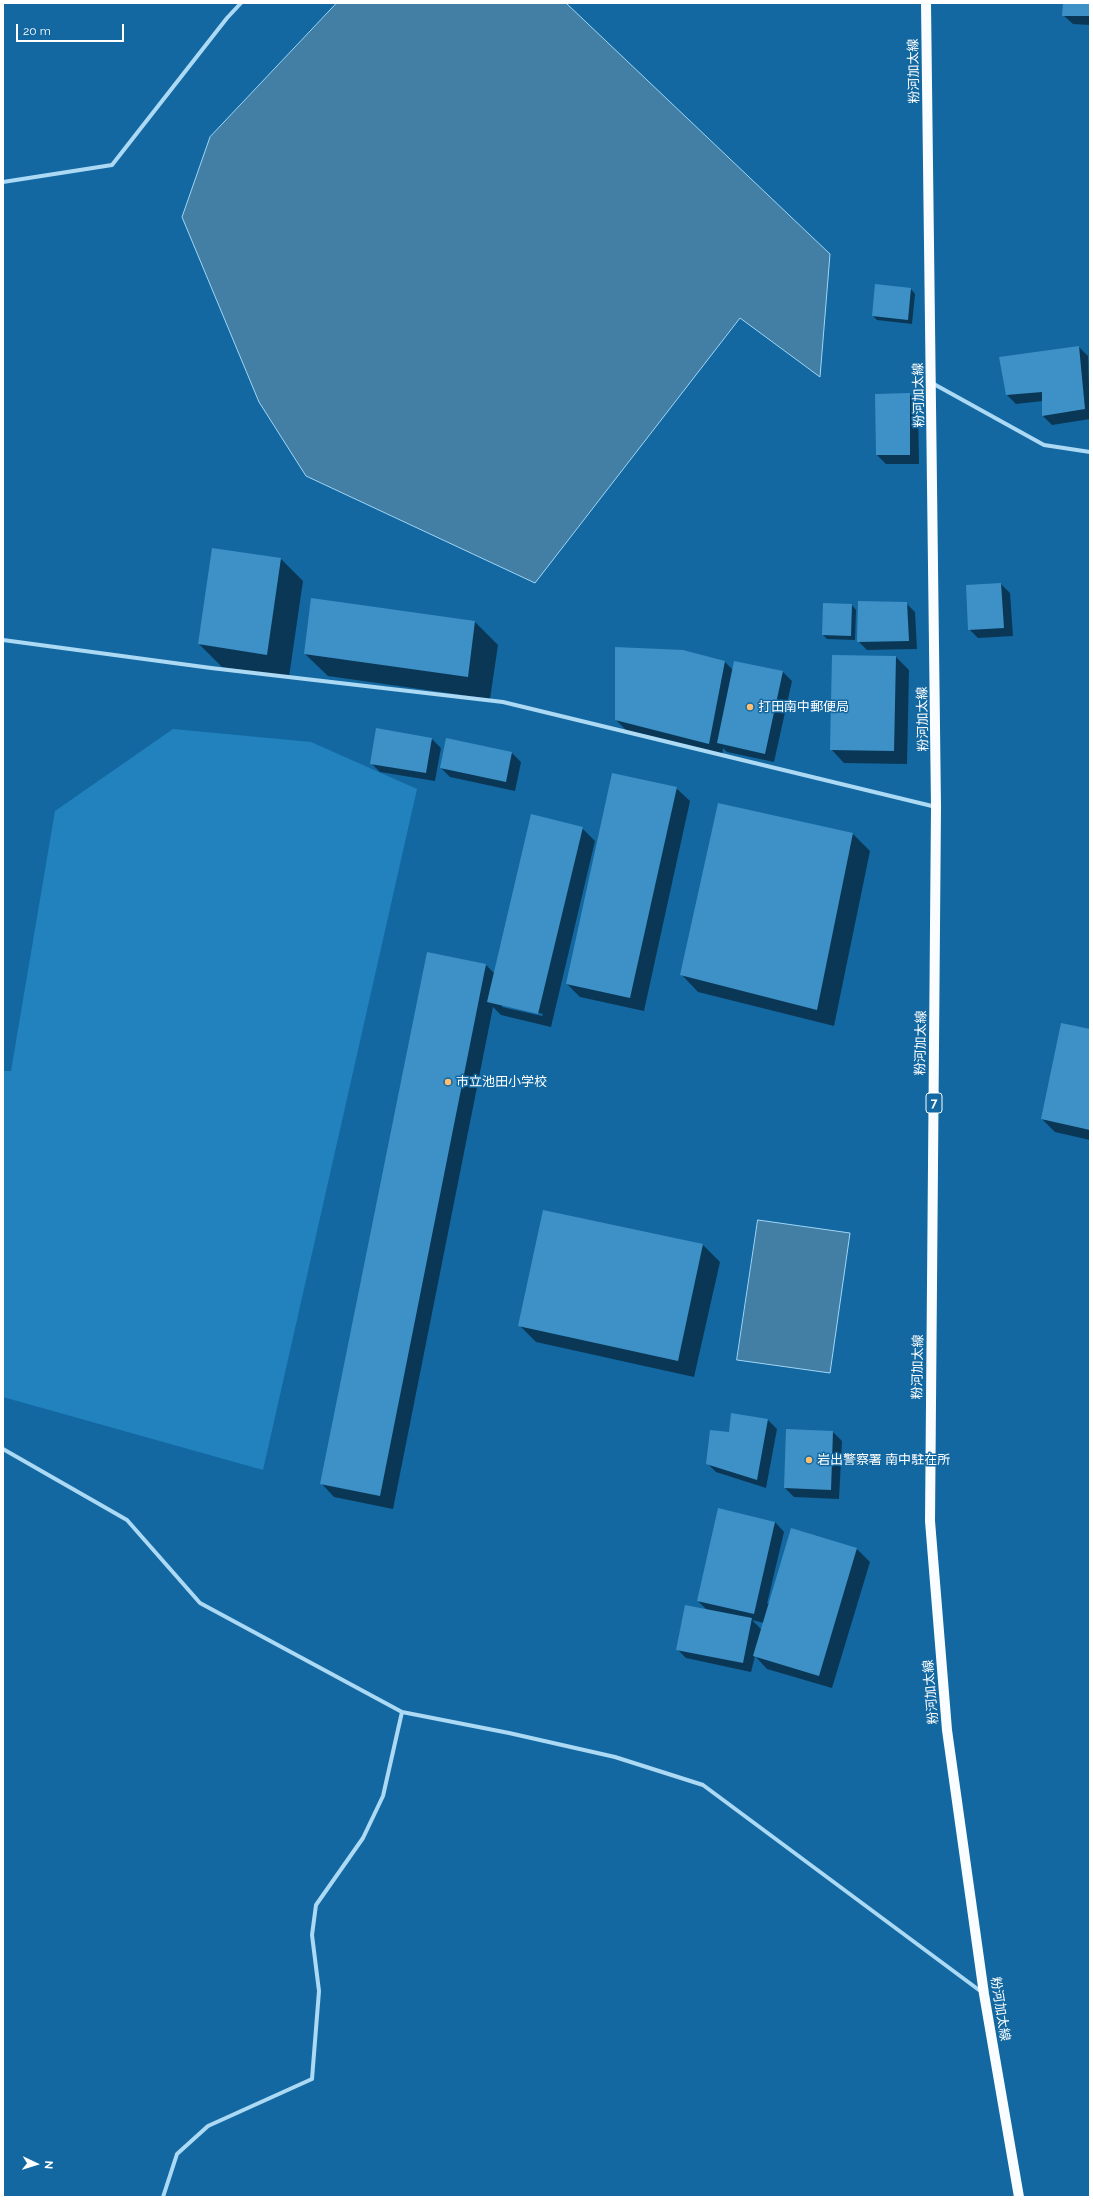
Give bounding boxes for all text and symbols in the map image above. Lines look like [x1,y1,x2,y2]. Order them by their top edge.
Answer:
scale bar [18,16,126,42]
text: 20 m [23,24,51,38]
street label: 粉河加太線 [906,38,922,104]
street label: 粉河加太線 [911,362,927,428]
street label: 粉河加太線 [915,686,931,752]
place label: 打田南中郵便局 [758,699,849,715]
marker: 打田南中郵便局 [745,702,755,712]
street label: 粉河加太線 [913,1010,929,1076]
place label: 市立池田小学校 [456,1074,547,1090]
marker: 市立池田小学校 [443,1077,453,1087]
road number: 7 [926,1093,942,1113]
street label: 粉河加太線 [910,1334,926,1400]
place label: 岩出警察署 南中駐在所 [817,1452,950,1468]
marker: 岩出警察署 南中駐在所 [804,1455,814,1465]
street label: 粉河加太線 [920,1659,942,1725]
street label: 粉河加太線 [987,1976,1013,2042]
north arrow [16,2144,56,2184]
text: N [42,2160,55,2170]

